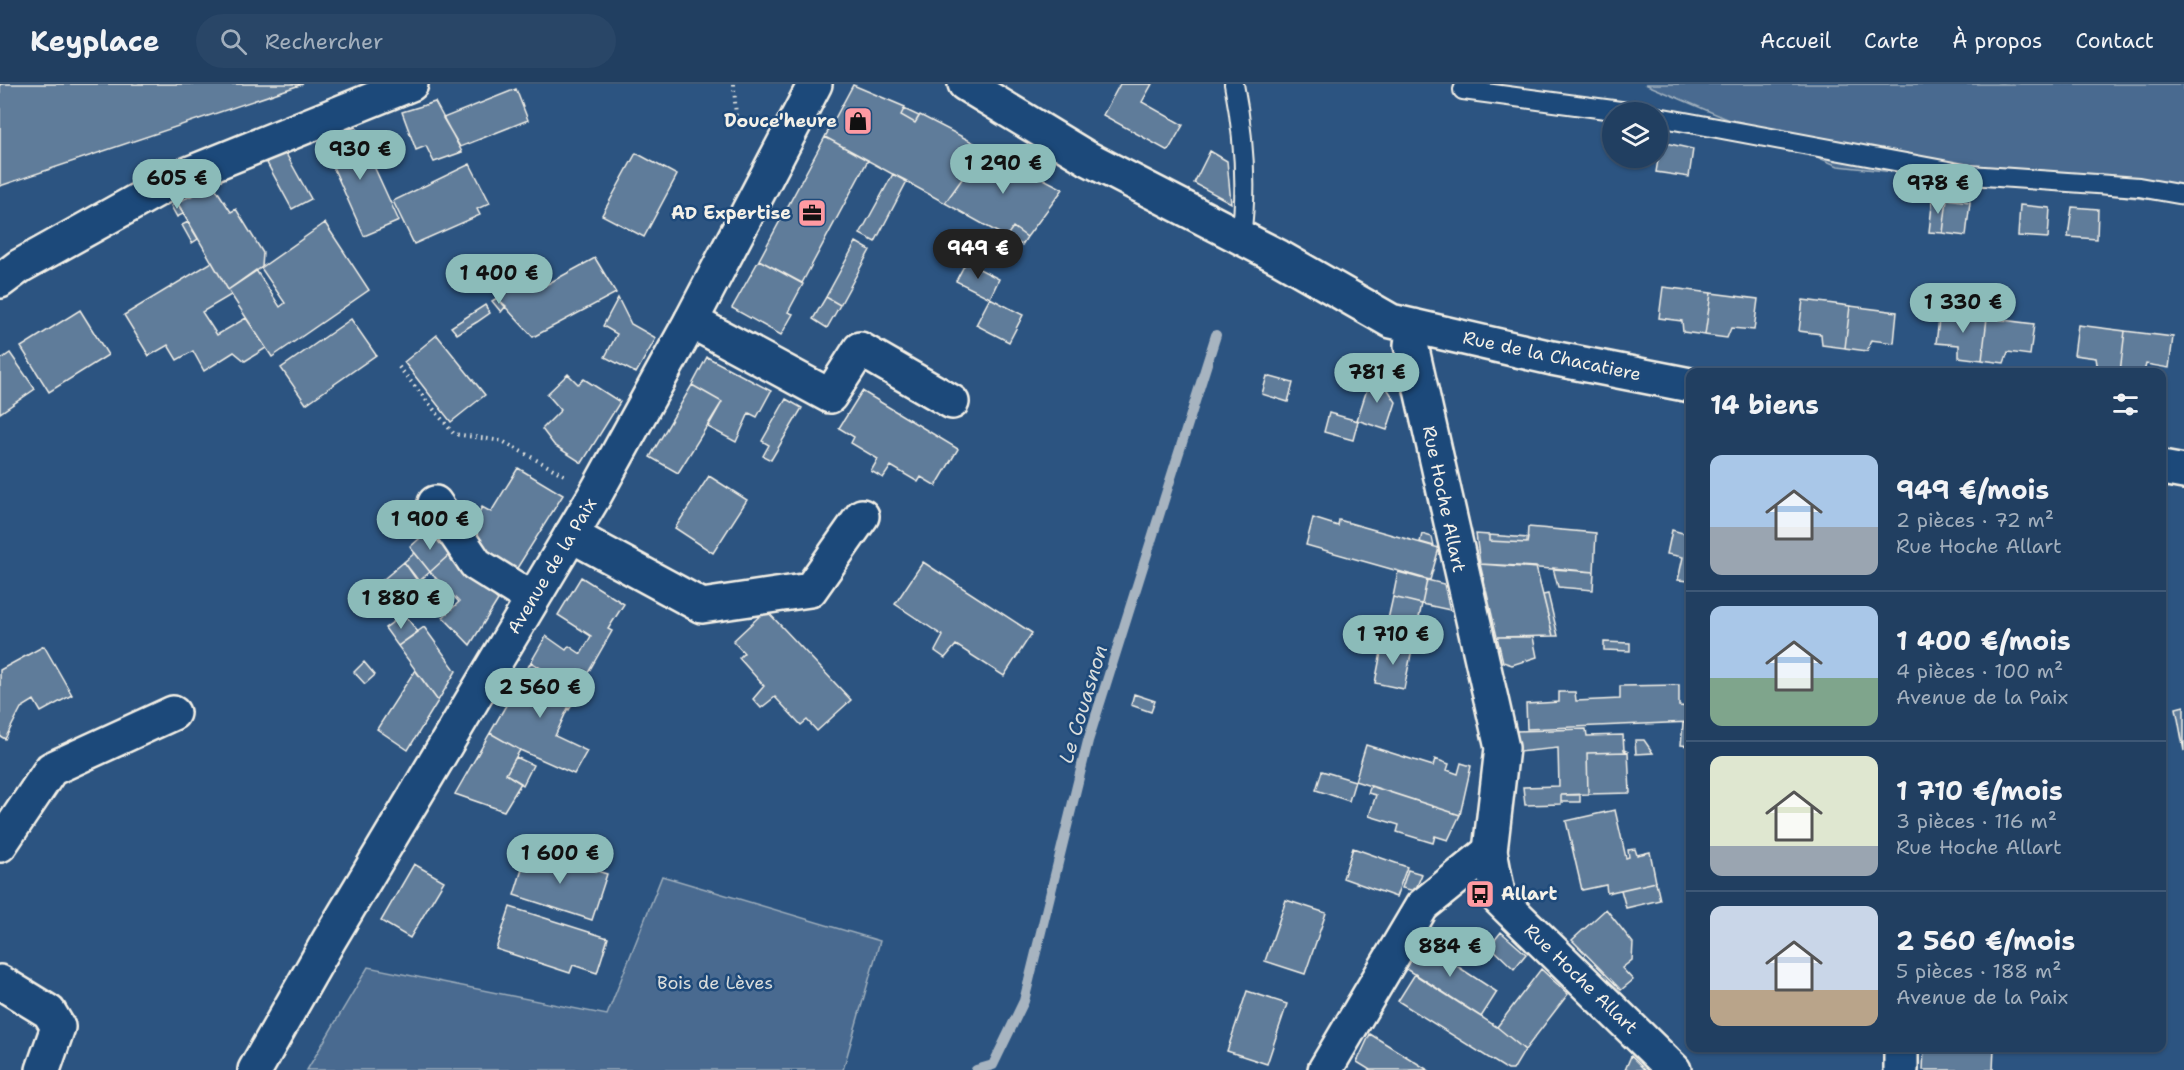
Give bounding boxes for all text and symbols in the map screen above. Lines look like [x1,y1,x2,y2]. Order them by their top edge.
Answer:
search box [196,14,616,68]
text: Keyplace [30,22,160,60]
icon: search [217,25,250,58]
text: Rechercher [265,27,383,56]
text: Accueil [1760,27,1831,55]
text: Carte [1864,27,1919,55]
text: À propos [1952,27,2042,55]
text: Contact [2075,27,2154,55]
map controls [1602,102,1668,168]
button: layers [1602,102,1668,168]
shop icon: Douce'heure [842,105,874,137]
place label: Douce'heure [724,109,837,133]
pin: 930 € [318,130,402,181]
text: 930 € [329,136,391,162]
pin: 1 290 € [948,144,1058,195]
text: 1 290 € [964,150,1042,176]
pin: 605 € [135,159,219,210]
pin: 978 € [1896,164,1980,215]
text: 605 € [146,165,208,191]
text: 978 € [1907,170,1969,196]
office icon: AD Expertise [796,197,828,229]
place label: AD Expertise [671,201,791,225]
pin: 949 € [936,229,1020,280]
text: 949 € [947,235,1009,261]
pin: 1 400 € [444,254,554,305]
text: 1 400 € [460,260,538,286]
pin: 1 330 € [1908,283,2018,334]
text: 1 330 € [1924,289,2002,315]
street label: Rue de la Chacatiere [1461,325,1643,387]
pin: 781 € [1335,353,1419,404]
text: 781 € [1348,359,1406,385]
text: 14 biens [1710,387,1819,422]
icon: filters [2109,388,2142,421]
street label: Rue Hoche Allart [1417,424,1471,575]
text: 949 €/mois [1896,472,2049,507]
icon: home [1758,479,1830,551]
street label: Avenue de la Paix [502,493,602,639]
pin: 1 900 € [375,500,485,551]
text: 1 900 € [391,506,469,532]
text: 2 pièces · 72 m² [1896,507,2054,533]
text: Rue Hoche Allart [1896,533,2062,559]
pin: 1 880 € [346,579,456,630]
text: 1 880 € [362,585,440,611]
pin: 1 710 € [1338,615,1448,666]
text: 1 710 € [1357,621,1429,647]
text: 1 400 €/mois [1896,623,2071,658]
icon: home [1758,630,1830,702]
water label: Le Couasnon [1053,642,1113,766]
text: 4 pièces · 100 m² [1896,658,2063,684]
pin: 2 560 € [485,668,595,719]
text: 2 560 € [499,674,581,700]
text: Avenue de la Paix [1896,684,2068,710]
text: 1 710 €/mois [1896,773,2063,808]
icon: home [1758,780,1830,852]
text: 3 pièces · 116 m² [1896,808,2057,834]
pin: 1 600 € [505,834,615,885]
text: Rue Hoche Allart [1896,834,2062,860]
text: 1 600 € [521,840,599,866]
bus stop icon: Allart [1464,878,1496,910]
place label: Allart [1501,882,1558,906]
street label: Rue Hoche Allart [1519,919,1643,1039]
text: 2 560 €/mois [1896,923,2075,958]
pin: 884 € [1408,927,1492,978]
icon: home [1758,930,1830,1002]
text: 884 € [1419,933,1481,959]
text: 5 pièces · 188 m² [1896,958,2061,984]
park label: Bois de Lèves [657,971,773,995]
text: Avenue de la Paix [1896,984,2068,1010]

